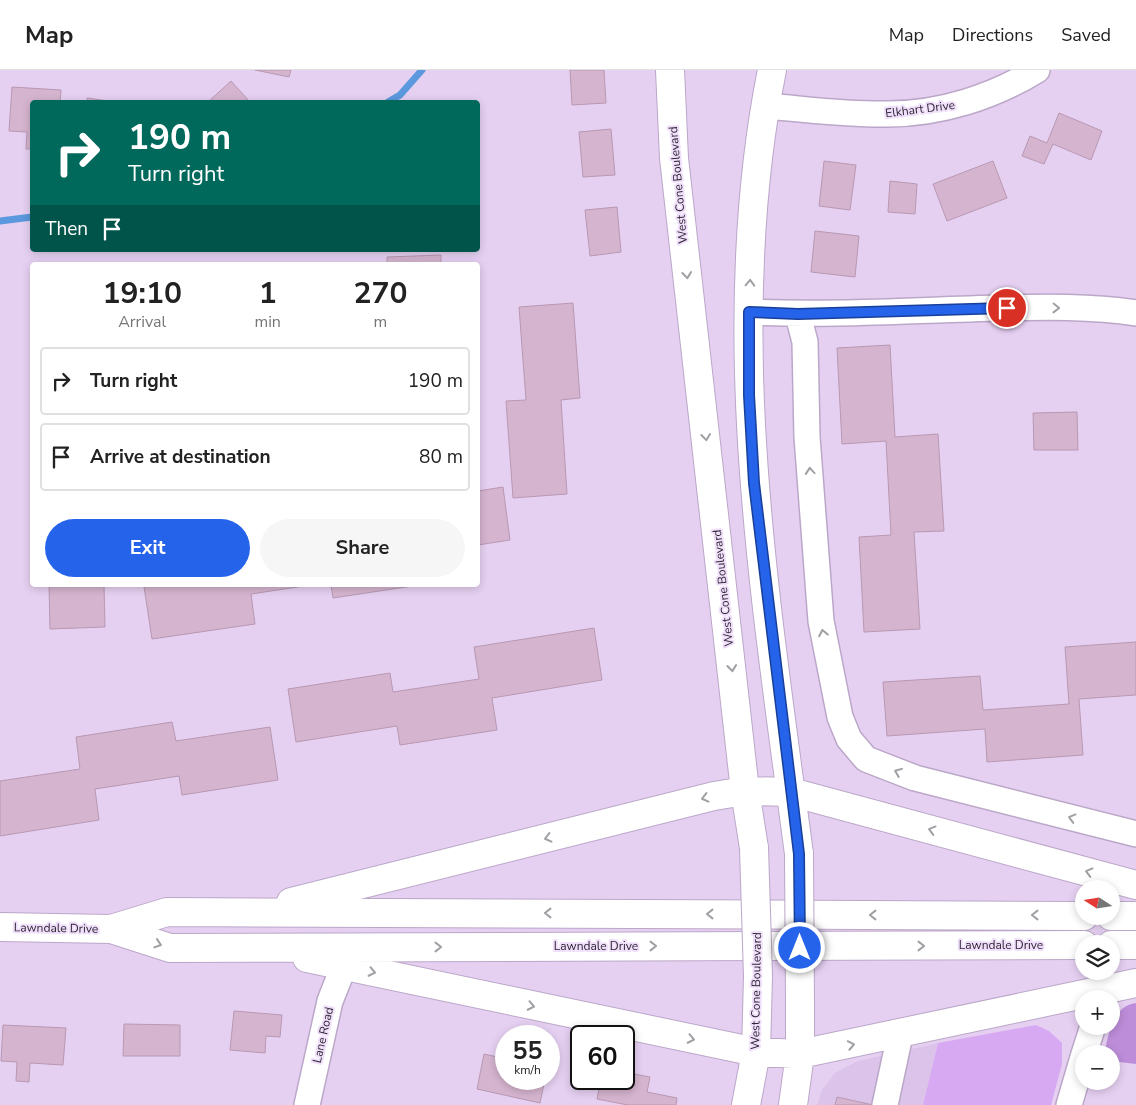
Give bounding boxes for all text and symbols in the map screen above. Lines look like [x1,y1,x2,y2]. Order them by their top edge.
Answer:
text: Map [25,19,73,51]
text: Map [889,23,924,47]
text: Directions [952,23,1033,47]
text: Saved [1061,23,1111,47]
street label: Elkhart Drive [884,97,956,121]
text: 190 m [128,114,231,161]
icon: right [45,120,110,185]
street label: West Cone Boulevard [665,126,691,244]
text: Turn right [128,159,224,189]
icon: arrive [98,215,126,243]
text: Then [45,216,88,242]
one-way arrow [681,272,692,280]
text: 19:10 [103,273,182,314]
text: 1 [259,273,277,314]
text: 270 [353,273,407,314]
one-way arrow [745,279,755,286]
pin [986,287,1028,329]
icon: arrive [993,294,1021,322]
one-way arrow [1053,303,1061,313]
text: Arrival [118,311,166,333]
text: min [254,311,281,333]
text: m [374,311,387,333]
icon: right [47,367,75,395]
text: Turn right [90,368,177,394]
text: 190 m [408,368,463,394]
one-way arrow [700,433,711,441]
icon: arrive [47,443,75,471]
text: Arrive at destination [90,444,271,470]
text: 80 m [419,444,463,470]
one-way arrow [805,466,816,474]
button: Exit [45,519,250,577]
button: Share [260,519,465,577]
street label: West Cone Boulevard [709,529,737,647]
one-way arrow [818,628,829,637]
one-way arrow [726,664,737,672]
one-way arrow [894,767,903,778]
one-way arrow [701,792,710,803]
one-way arrow [1068,813,1076,823]
one-way arrow [928,825,936,836]
one-way arrow [544,832,552,842]
one-way arrow [1085,868,1093,878]
north arrow [1075,880,1120,925]
map controls [1075,880,1120,1090]
one-way arrow [543,908,551,918]
one-way arrow [706,909,714,919]
one-way arrow [868,910,876,920]
one-way arrow [1031,910,1038,920]
street label: Lawndale Drive [14,919,98,937]
position arrow [773,921,825,973]
street label: West Cone Boulevard [747,932,765,1050]
button: layers [1075,935,1120,980]
street label: Lawndale Drive [959,937,1043,953]
one-way arrow [153,938,162,948]
street label: Lawndale Drive [554,938,638,954]
one-way arrow [650,941,657,951]
one-way arrow [917,941,925,951]
one-way arrow [434,942,442,952]
one-way arrow [368,967,377,977]
button: + [1075,990,1120,1035]
one-way arrow [527,1000,536,1010]
street label: Lane Road [309,1005,337,1065]
speed limit sign: 60 [570,1025,635,1090]
one-way arrow [686,1033,695,1044]
text: 55 [512,1034,543,1068]
one-way arrow [846,1040,855,1050]
button: − [1075,1045,1120,1090]
text: km/h [514,1062,541,1078]

